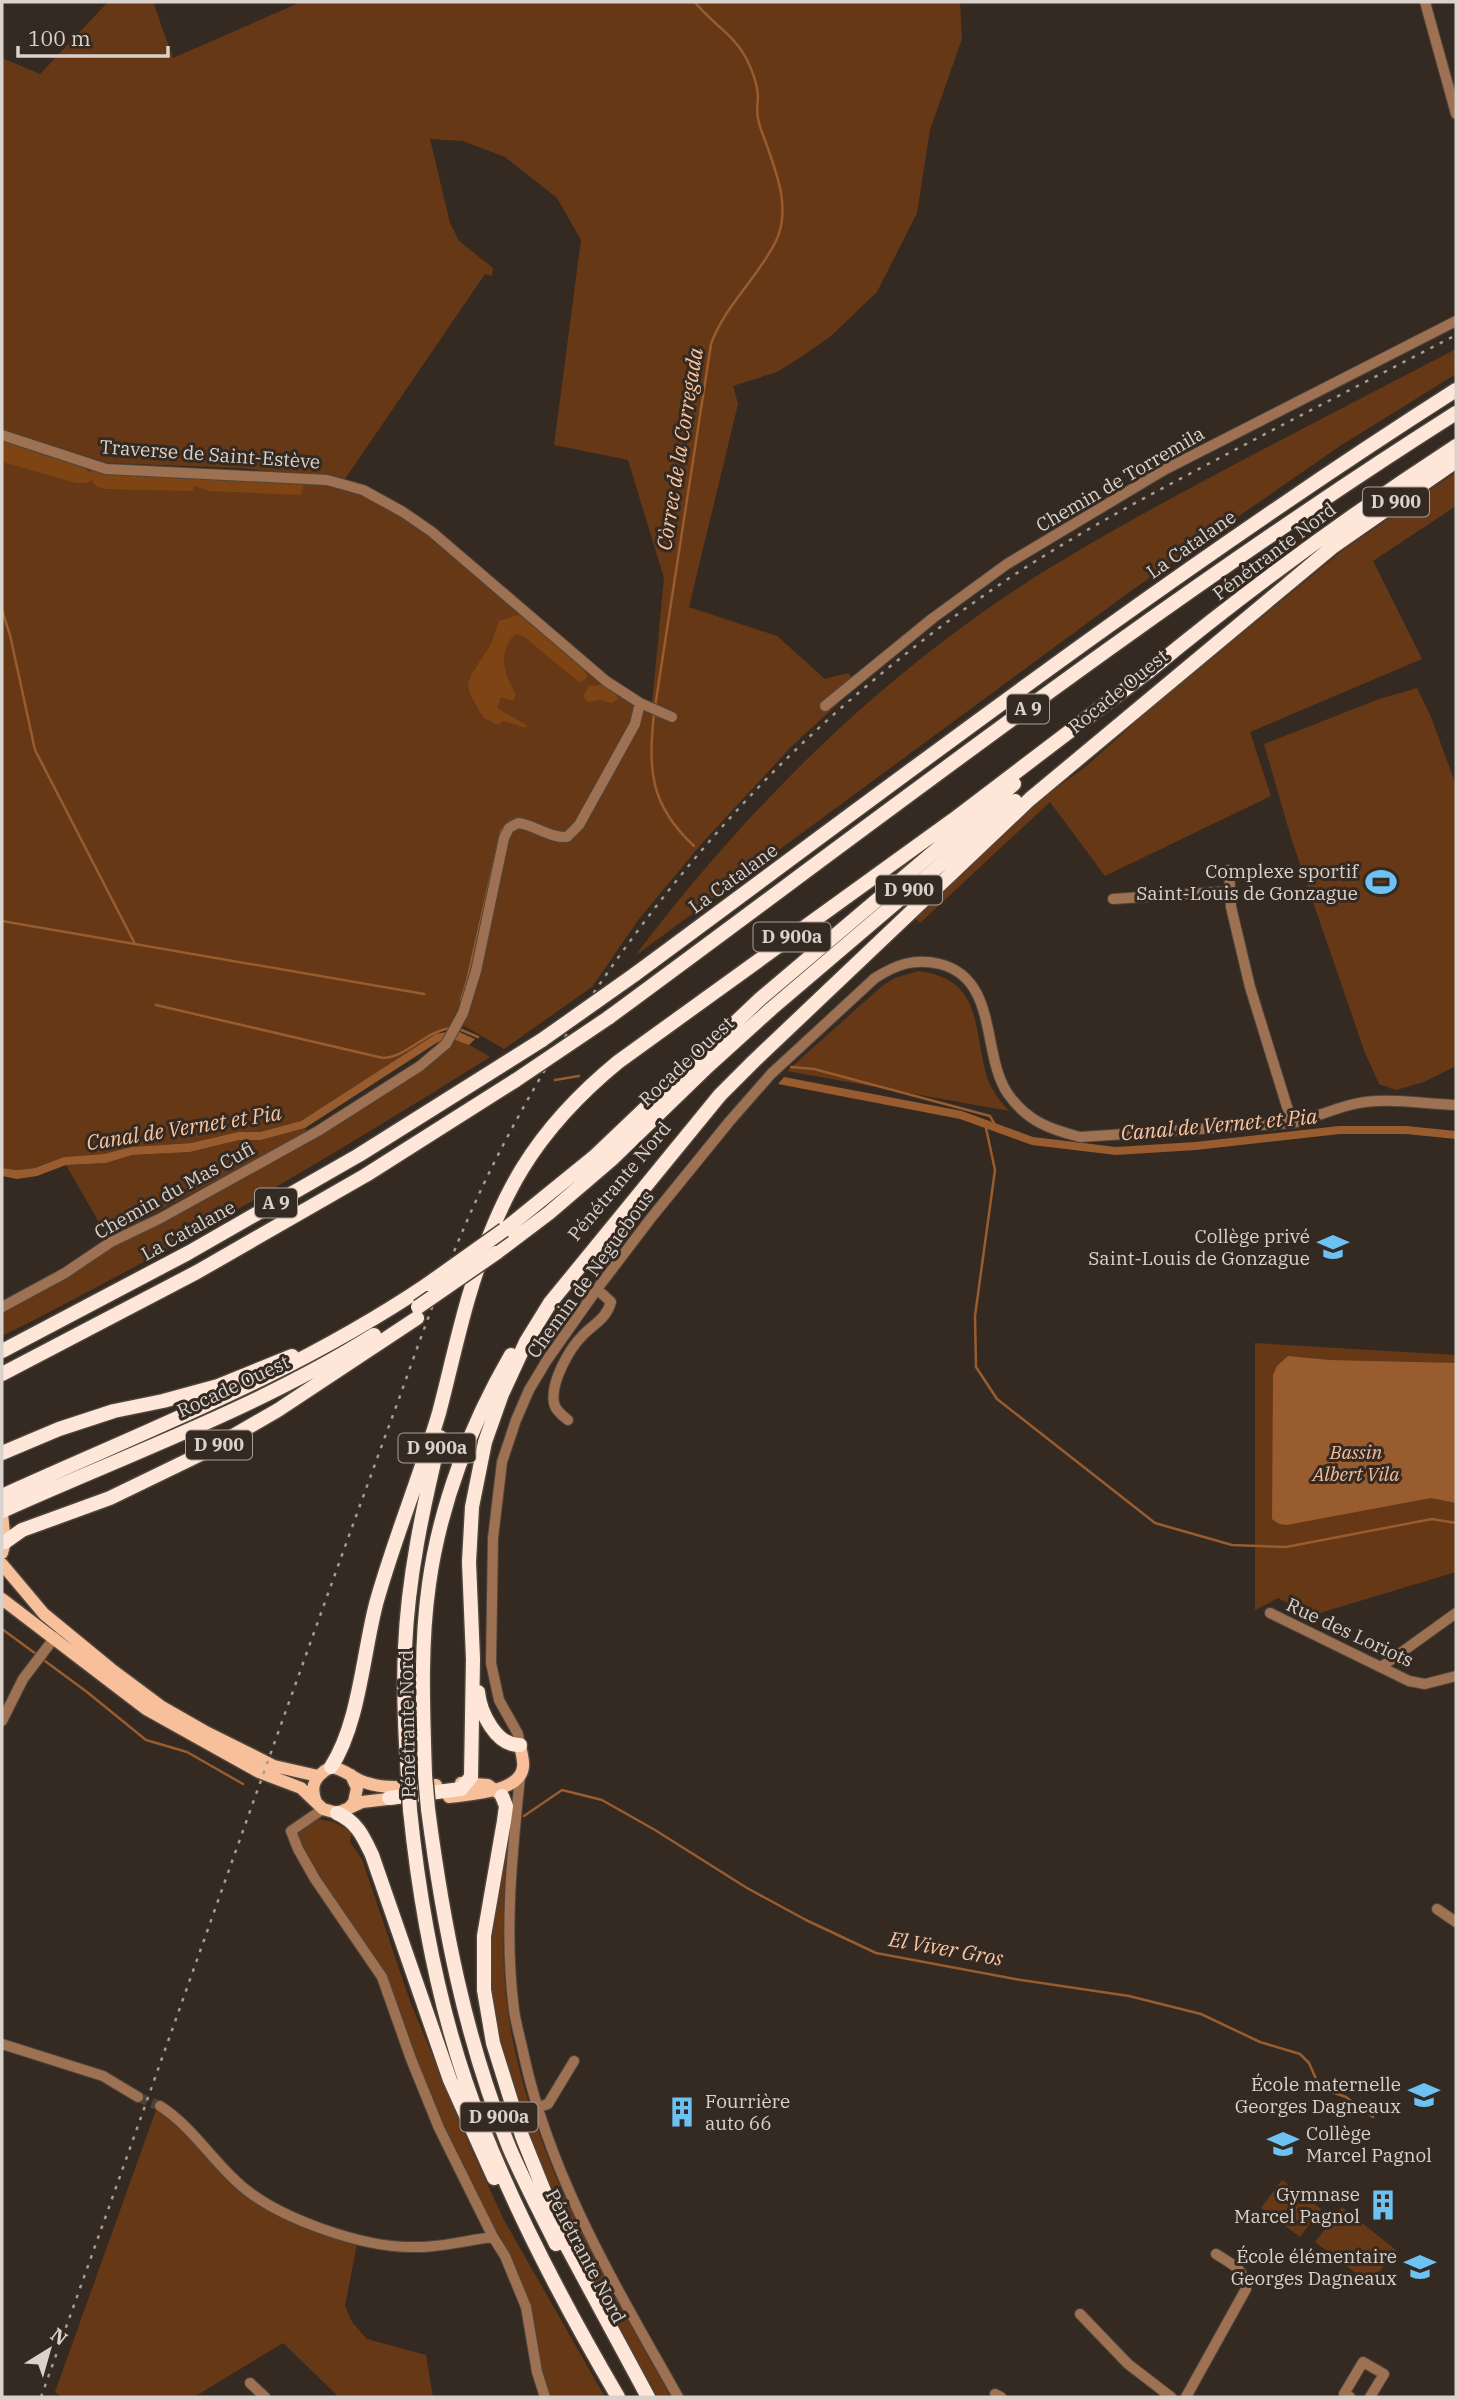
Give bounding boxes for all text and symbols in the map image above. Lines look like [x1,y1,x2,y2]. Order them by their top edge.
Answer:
scale bar [18,14,168,58]
text: 100 m [28,24,91,52]
water label: Còrrec de la Corregada [649,345,709,552]
street label: Chemin de Torremila [1031,421,1209,537]
street label: Traverse de Saint-Estève [99,434,321,474]
road number: D 900 [1363,488,1429,516]
street label: Pénétrante Nord [1208,497,1340,605]
street label: La Catalane [1142,504,1240,584]
street label: Rocade Ouest [1063,643,1173,738]
road number: A 9 [1007,694,1049,724]
street label: La Catalane [684,838,782,918]
place label: Complexe sportif Saint-Louis de Gonzague [1136,859,1359,905]
sports icon: Complexe sportif Saint-Louis de Gonzague [1364,865,1398,899]
road number: D 900 [876,876,942,904]
road number: D 900a [754,922,830,952]
street label: Rocade Ouest [634,1011,739,1111]
water label: Canal de Vernet et Pia [84,1098,284,1156]
water label: Canal de Vernet et Pia [1119,1101,1319,1147]
street label: Pénétrante Nord [562,1116,676,1246]
street label: Chemin du Mas Cufi [90,1136,258,1244]
street label: Chemin de Neguebous [521,1185,659,1363]
road number: A 9 [255,1188,297,1218]
street label: La Catalane [137,1194,239,1266]
place label: Collège privé Saint-Louis de Gonzague [1088,1224,1310,1270]
school or university icon: Collège privé Saint-Louis de Gonzague [1316,1230,1350,1264]
street label: Rocade Ouest [173,1349,293,1422]
road number: D 900 [186,1430,252,1460]
road number: D 900a [398,1434,476,1462]
park label: Bassin Albert Vila [1310,1440,1400,1486]
street label: Rue des Loriots [1283,1592,1417,1672]
street label: Pénétrante Nord [394,1650,420,1798]
water label: El Viver Gros [886,1924,1006,1972]
place label: École maternelle Georges Dagneaux [1235,2072,1401,2118]
school or university icon: École maternelle Georges Dagneaux [1407,2078,1441,2112]
place label: Fourrière auto 66 [705,2089,790,2135]
building icon: Fourrière auto 66 [665,2095,699,2129]
road number: D 900a [461,2102,538,2132]
place label: Collège Marcel Pagnol [1306,2121,1432,2167]
school or university icon: Collège Marcel Pagnol [1266,2127,1300,2161]
place label: Gymnase Marcel Pagnol [1234,2182,1360,2228]
street label: Pénétrante Nord [541,2185,631,2327]
building icon: Gymnase Marcel Pagnol [1366,2188,1400,2222]
place label: École élémentaire Georges Dagneaux [1231,2244,1397,2290]
school or university icon: École élémentaire Georges Dagneaux [1403,2250,1437,2284]
north arrow [14,2315,84,2385]
text: N [46,2322,72,2351]

